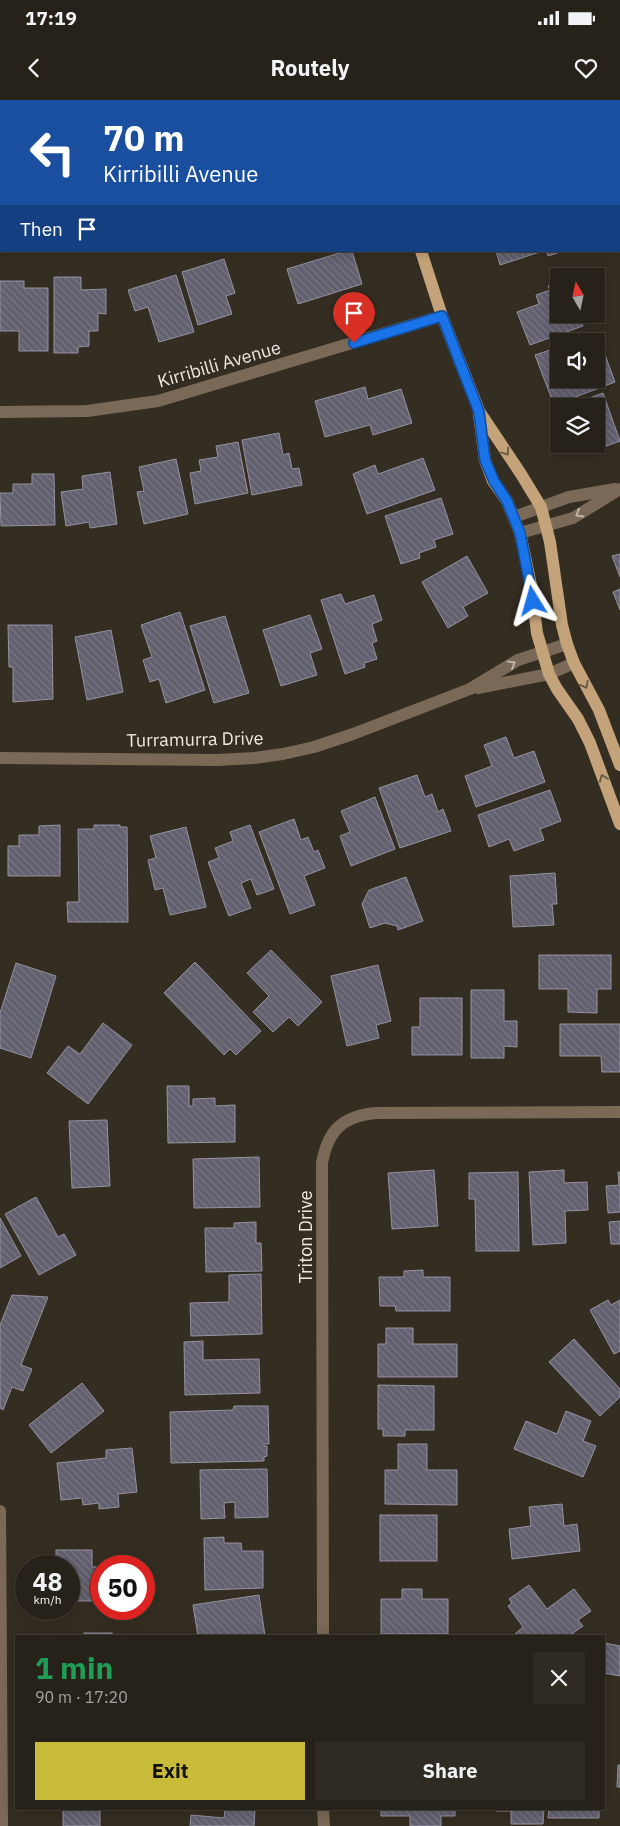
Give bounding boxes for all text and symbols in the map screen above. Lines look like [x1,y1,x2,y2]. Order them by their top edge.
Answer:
text: 17:19 [25,6,77,30]
text: Routely [270,53,350,82]
icon: back [20,54,48,82]
icon: heart [572,54,600,82]
text: 70 m [103,115,185,161]
icon: left [20,120,85,185]
text: Kirribilli Avenue [103,159,258,188]
icon: arrive [73,215,101,243]
text: Then [20,217,63,241]
north arrow [550,268,605,322]
map controls [550,268,605,453]
pin [333,292,375,343]
icon: arrive [340,299,368,327]
button: sound [550,333,605,388]
street label: Kirribilli Avenue [155,335,283,393]
button: layers [550,398,605,453]
one-way arrow [500,446,509,456]
one-way arrow [575,508,584,518]
position arrow [506,574,558,626]
one-way arrow [506,661,515,671]
one-way arrow [579,680,589,689]
street label: Turramurra Drive [126,726,264,752]
one-way arrow [599,774,609,783]
street label: Triton Drive [294,1190,317,1284]
speed limit sign: 50 [90,1555,155,1620]
text: 48 [32,1565,63,1598]
text: km/h [33,1592,62,1607]
text: 1 min [35,1648,113,1687]
button: close [533,1652,585,1704]
text: 90 m · 17:20 [35,1687,128,1707]
button: Exit [35,1742,305,1800]
button: Share [315,1742,585,1800]

